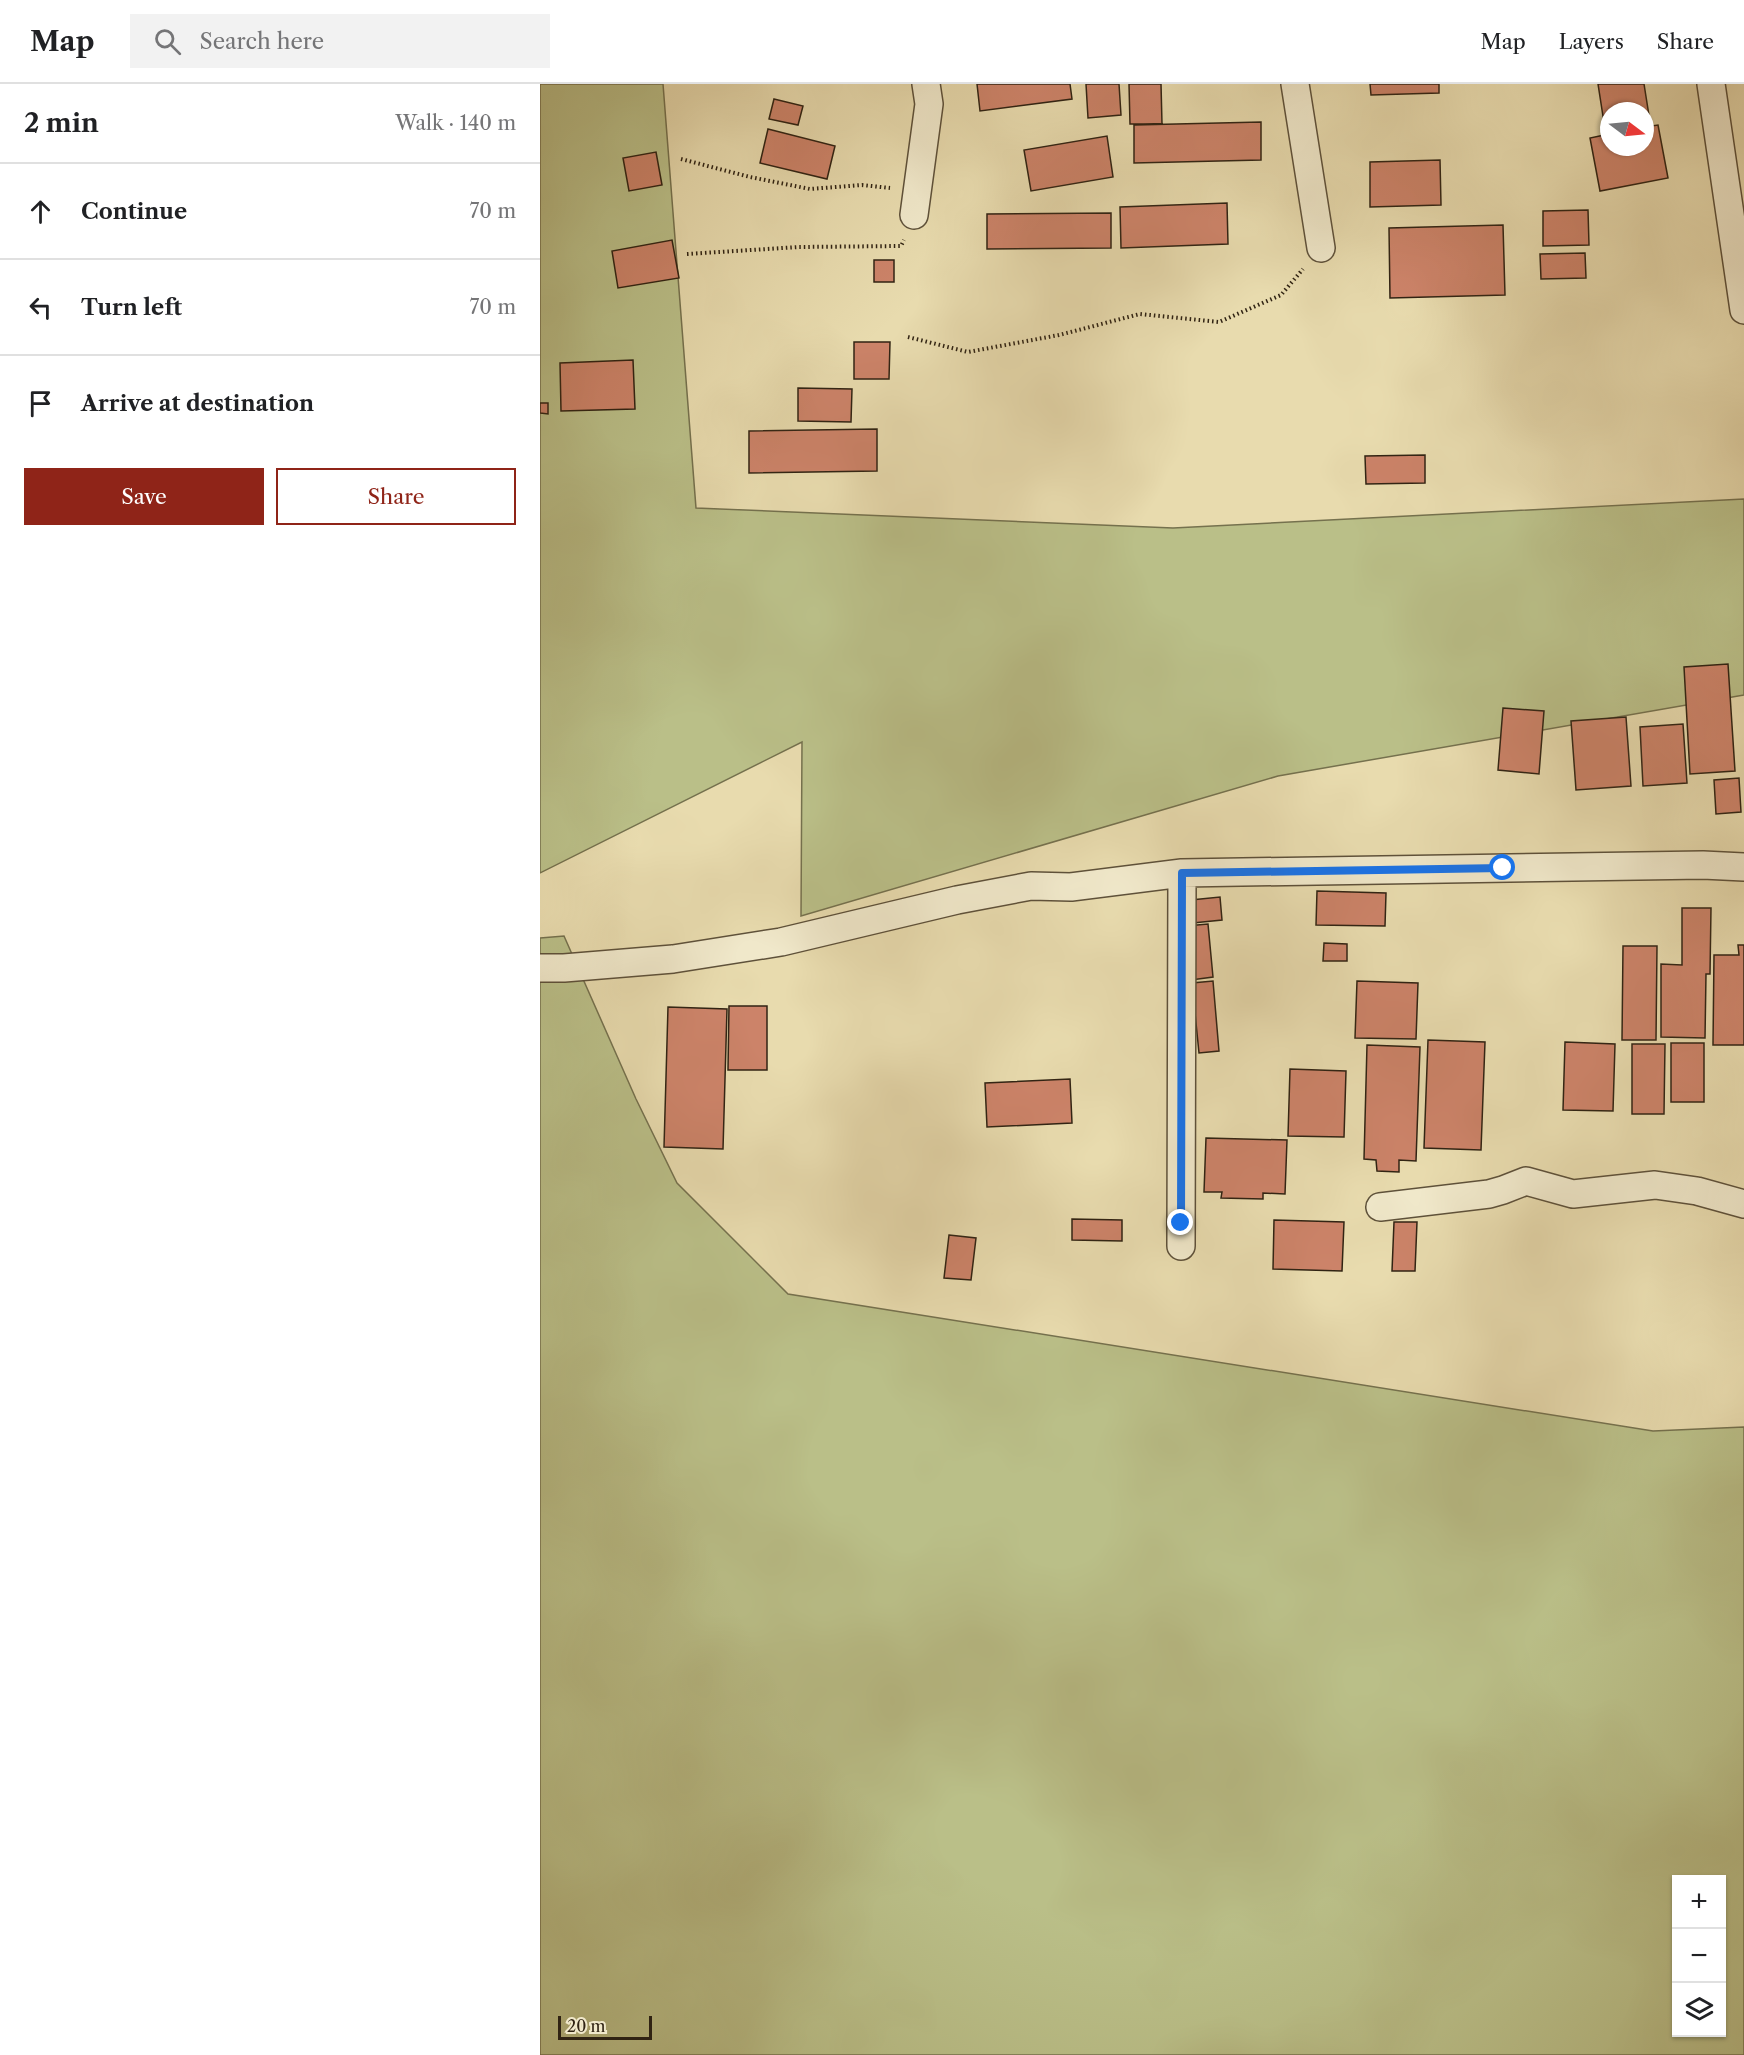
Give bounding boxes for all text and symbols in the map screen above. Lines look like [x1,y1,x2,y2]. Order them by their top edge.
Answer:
search box [130,14,550,68]
text: Map [30,24,94,58]
icon: search [151,25,184,58]
text: Search here [199,28,324,55]
text: Map [1481,29,1526,54]
text: Layers [1559,29,1624,54]
text: Share [1657,29,1714,54]
north arrow [1600,102,1654,156]
text: 2 min [24,107,99,139]
text: Walk · 140 m [395,111,516,135]
icon: ahead [24,195,57,228]
text: Continue [81,198,187,225]
text: 70 m [470,199,516,223]
icon: left [24,291,57,324]
text: Turn left [81,294,182,321]
text: 70 m [470,295,516,319]
icon: arrive [24,387,57,420]
text: Arrive at destination [81,390,314,417]
button: Save [24,468,264,525]
button: Share [276,468,516,525]
route start [1489,854,1515,880]
route end [1167,1209,1193,1235]
map controls [1672,1875,1726,2037]
button: + [1672,1875,1726,1929]
button: − [1672,1929,1726,1983]
button: layers [1672,1983,1726,2037]
scale bar [558,2013,652,2040]
text: 20 m [567,2016,606,2036]

